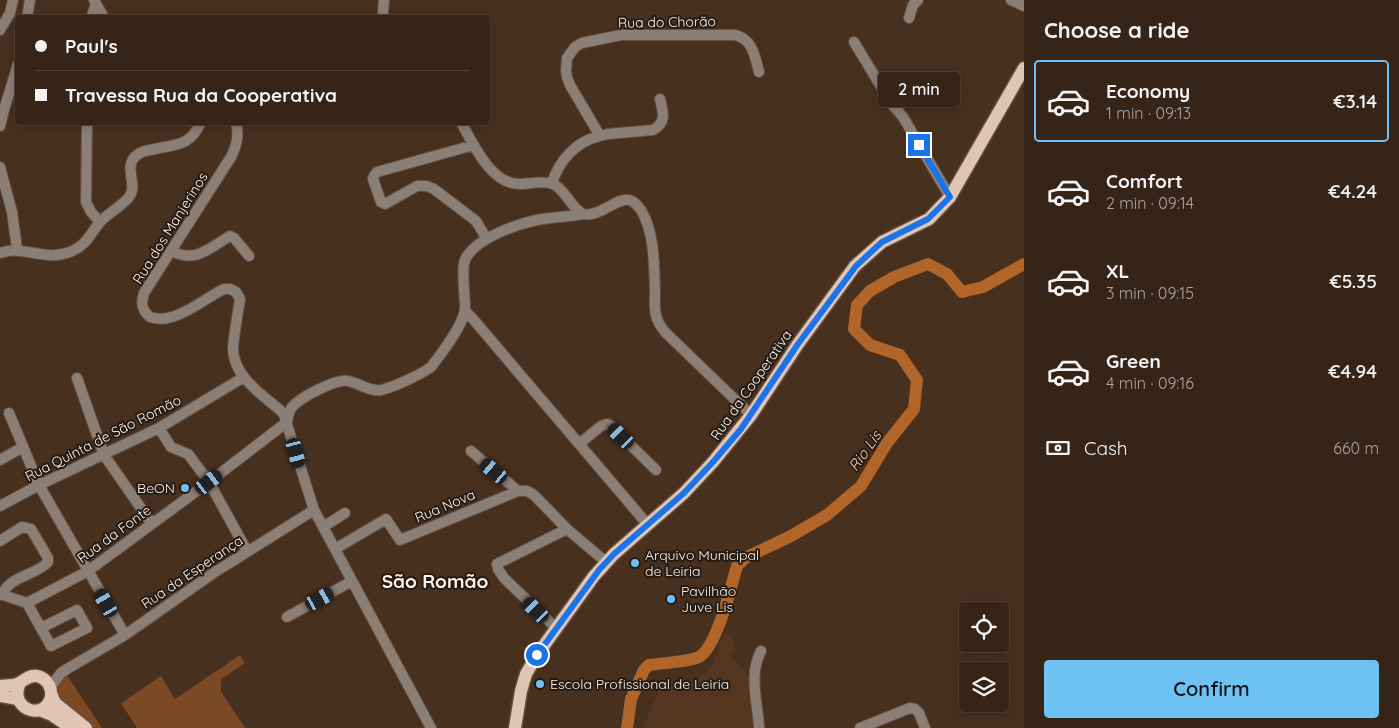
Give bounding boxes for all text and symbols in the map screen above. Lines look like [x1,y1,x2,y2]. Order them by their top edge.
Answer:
street label: Rua do Chorão [618,12,716,32]
text: Choose a ride [1044,16,1189,44]
text: Paul's [65,34,118,58]
callout: 2 min [878,72,960,108]
text: 2 min [898,79,940,99]
icon: car [1046,79,1091,124]
text: Economy [1106,79,1190,103]
text: Travessa Rua da Cooperativa [65,83,337,107]
text: €3.14 [1333,89,1377,113]
text: 1 min · 09:13 [1106,103,1191,123]
route end [908,134,930,156]
street label: Rua dos Manjerinos [128,169,212,287]
icon: car [1046,169,1091,214]
text: Comfort [1106,169,1183,193]
text: €4.24 [1328,179,1377,203]
text: 2 min · 09:14 [1106,193,1194,213]
icon: car [1046,259,1091,304]
text: XL [1106,259,1129,283]
text: €5.35 [1330,269,1377,293]
text: 3 min · 09:15 [1106,283,1194,303]
street label: Rua da Cooperativa [706,327,796,443]
icon: car [1046,349,1091,394]
text: Green [1106,349,1161,373]
text: €4.94 [1328,359,1377,383]
text: 4 min · 09:16 [1106,373,1194,393]
street label: Rua Quinta de São Romão [22,391,184,485]
car [604,420,637,452]
water label: Rio Lis [844,426,886,474]
icon: cash [1044,434,1072,462]
text: Cash [1084,436,1128,460]
car [284,437,307,469]
text: 660 m [1333,438,1379,458]
car [477,456,510,486]
car [192,467,225,497]
place label: BeON [137,479,175,497]
marker: BeON [179,482,191,494]
street label: Rua Nova [412,485,478,527]
street label: Rua da Fonte [73,501,155,567]
street label: Rua da Esperança [138,531,246,613]
place label: Arquivo Municipal de Leiria [645,546,759,580]
marker: Arquivo Municipal de Leiria [629,557,641,569]
district label: São Romão [382,569,488,593]
place label: Pavilhão Juve Lis [681,582,736,616]
car [303,585,336,613]
car [92,586,119,620]
marker: Pavilhão Juve Lis [665,593,677,605]
car [519,594,552,626]
map controls [959,602,1009,712]
button: locate [959,602,1009,652]
route start [526,644,548,666]
button: Confirm [1044,660,1379,718]
button: layers [959,662,1009,712]
place label: Escola Profissional de Leiria [550,675,729,693]
marker: Escola Profissional de Leiria [534,678,546,690]

